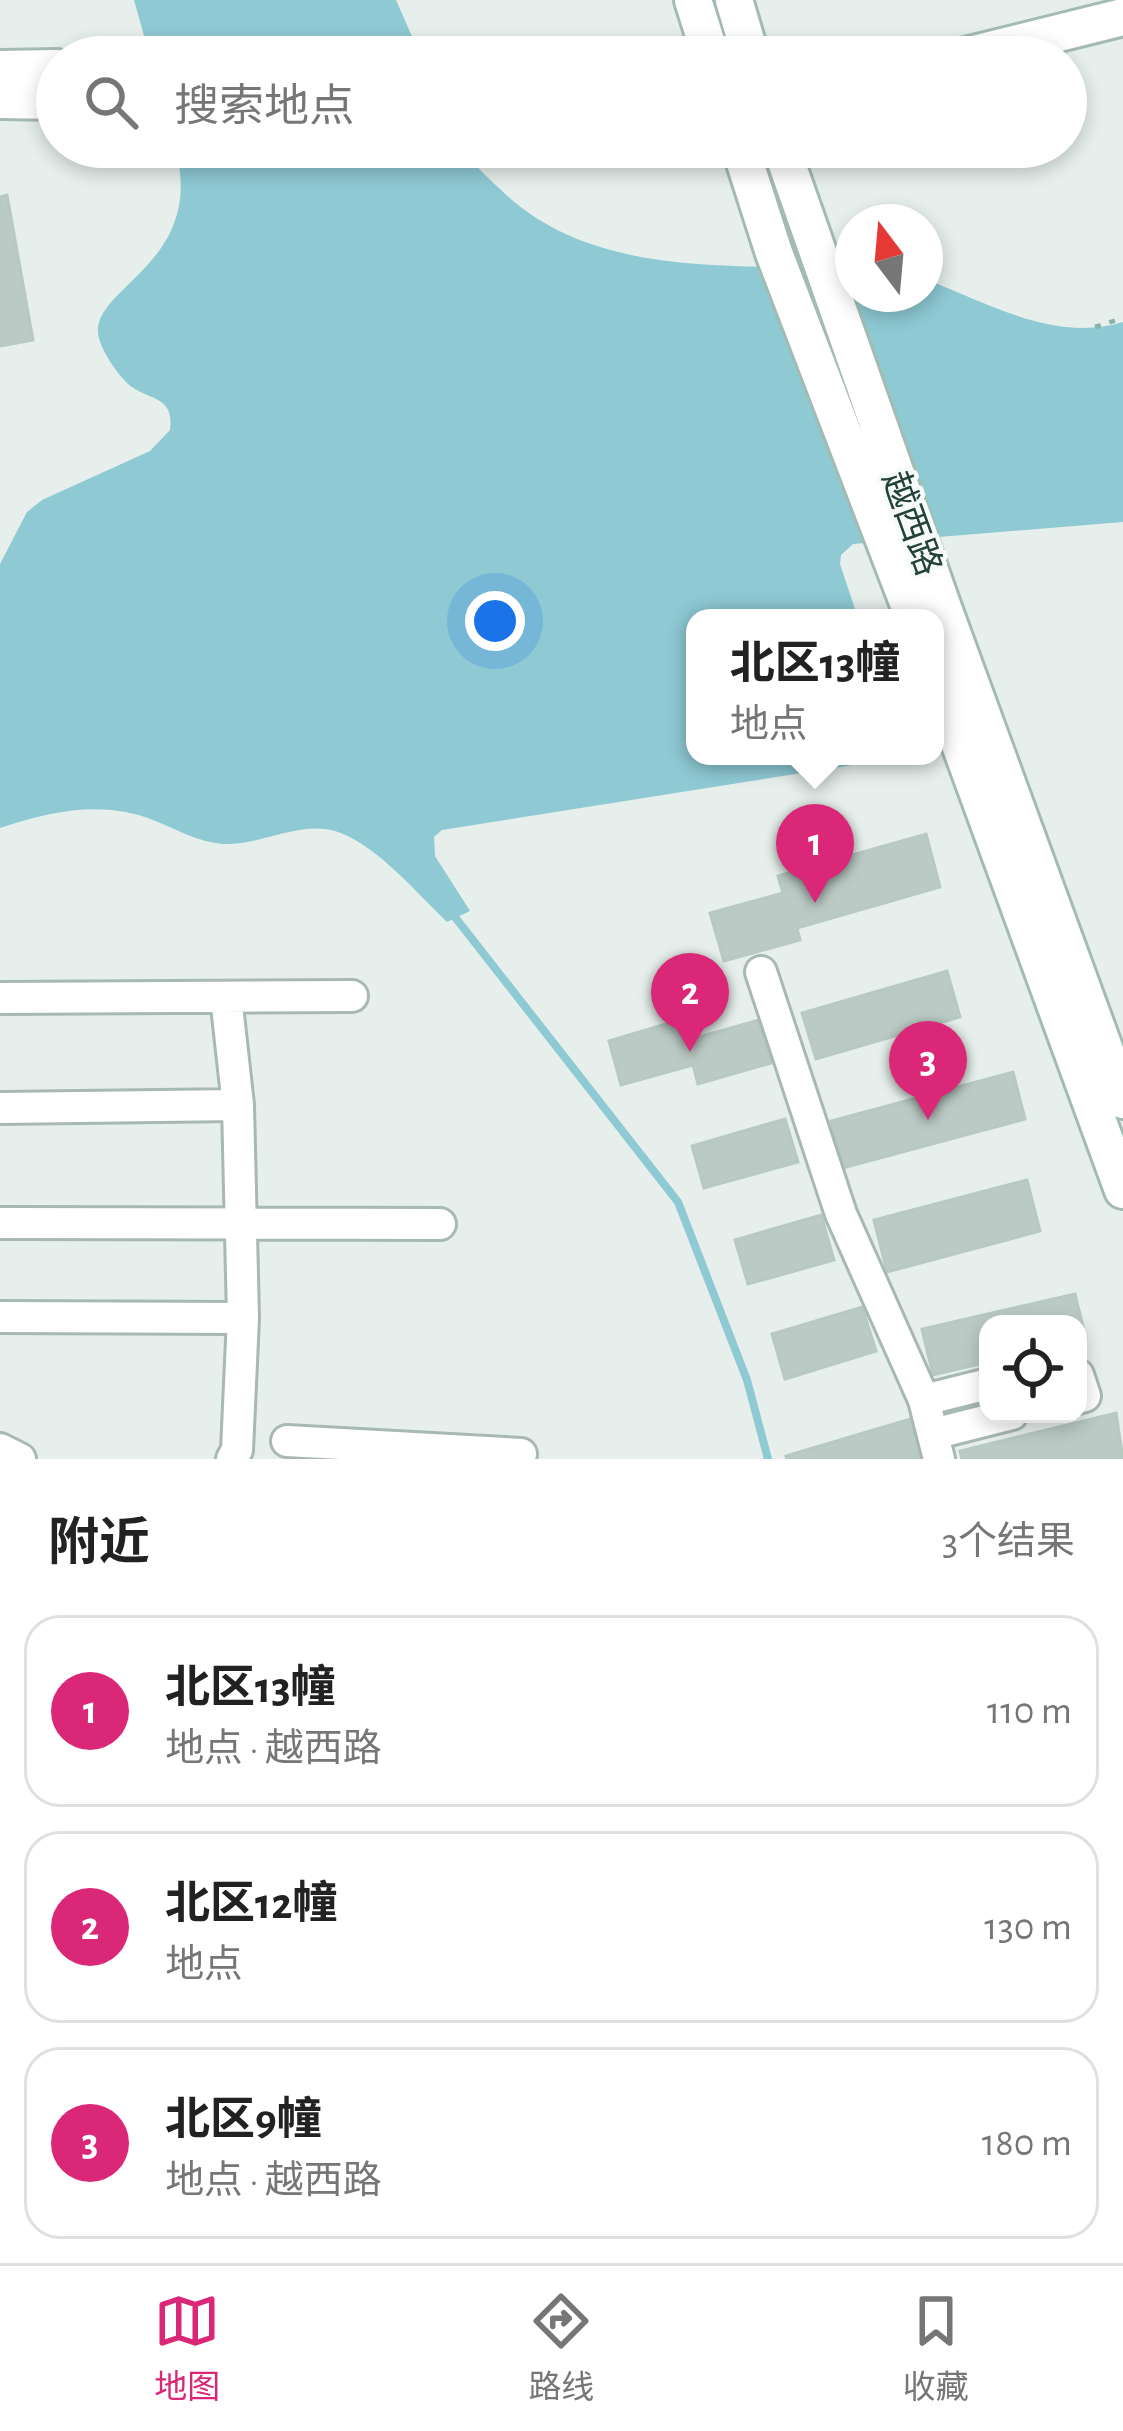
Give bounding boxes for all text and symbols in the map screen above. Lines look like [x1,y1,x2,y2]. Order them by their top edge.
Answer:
search box [36,36,1087,168]
icon: search [78,69,144,135]
text: 搜索地点 [174,85,354,130]
north arrow [835,204,943,312]
street label: 越西路 [876,466,948,581]
your location [465,591,525,651]
popup [686,609,944,765]
text: 北区13幢 [730,642,900,687]
text: 地点 [730,706,808,745]
pin: 1 [776,804,854,903]
pin: 2 [651,953,729,1052]
pin: 3 [889,1021,967,1120]
map controls [979,1315,1087,1423]
button: locate [979,1315,1087,1423]
text: 附近 [48,1518,150,1569]
text: 3个结果 [942,1523,1075,1562]
text: 北区13幢 [165,1666,336,1711]
text: 1 [83,1692,97,1731]
text: 110 m [987,1692,1072,1731]
text: 地点 · 越西路 [165,1730,382,1769]
text: 北区12幢 [165,1882,337,1927]
text: 2 [81,1908,99,1947]
text: 130 m [984,1908,1072,1947]
text: 地点 [165,1946,243,1985]
text: 北区9幢 [165,2098,322,2143]
text: 3 [82,2124,98,2163]
text: 180 m [982,2124,1072,2163]
text: 地点 · 越西路 [165,2162,382,2201]
tab: 地图 [154,2288,220,2409]
tab: 路线 [528,2288,594,2409]
tab: 收藏 [903,2288,969,2409]

